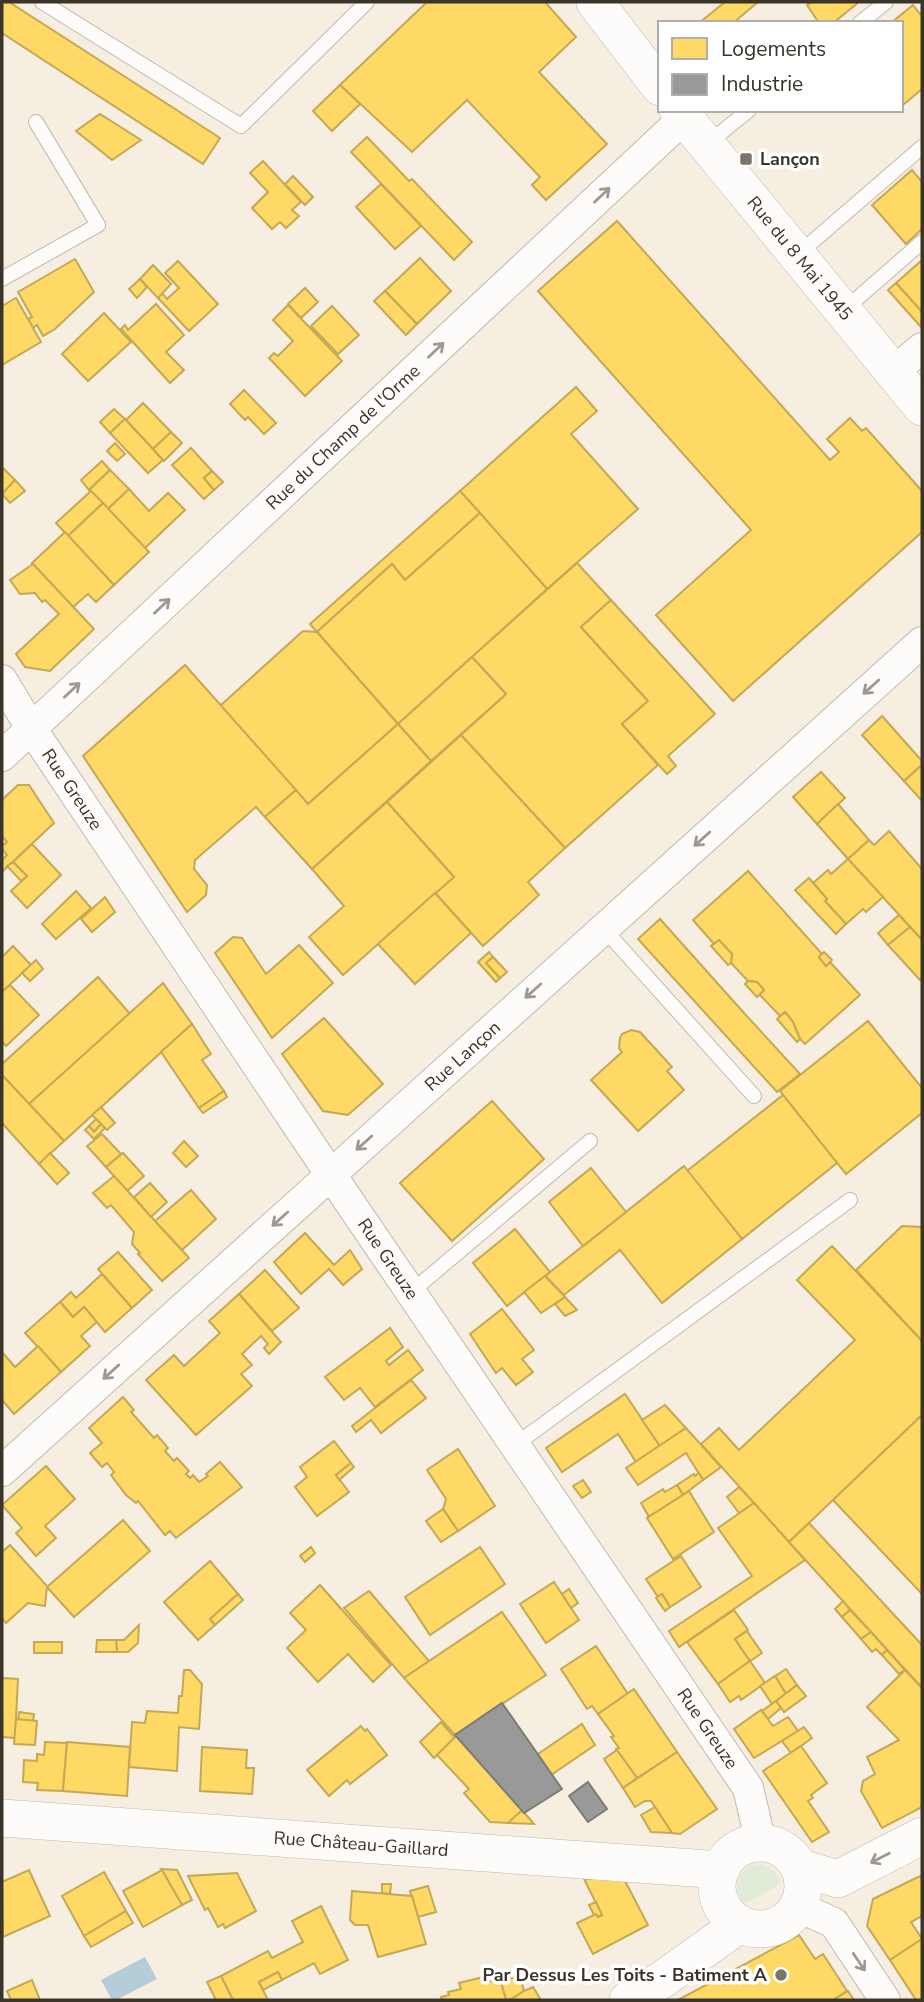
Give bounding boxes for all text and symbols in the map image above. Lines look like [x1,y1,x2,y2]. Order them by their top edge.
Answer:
legend [658,21,903,112]
text: Logements [721,35,826,63]
text: Industrie [721,70,803,98]
place label: Lançon [760,147,820,171]
marker: Lançon [738,151,754,167]
one-way arrow [593,187,611,203]
street label: Rue du 8 Mai 1945 [742,191,858,326]
one-way arrow [427,342,444,359]
street label: Rue du Champ de l'Orme [261,359,425,515]
one-way arrow [153,598,170,615]
one-way arrow [863,679,881,695]
one-way arrow [63,682,80,699]
street label: Rue Greuze [36,744,108,835]
one-way arrow [693,831,711,847]
one-way arrow [524,983,542,999]
street label: Rue Lançon [420,1015,506,1096]
one-way arrow [356,1135,373,1152]
one-way arrow [271,1211,289,1227]
street label: Rue Greuze [352,1214,424,1304]
one-way arrow [103,1363,120,1380]
street label: Rue Greuze [671,1683,744,1774]
street label: Rue Château-Gaillard [273,1826,449,1862]
one-way arrow [870,1852,891,1865]
one-way arrow [852,1951,866,1971]
place label: Par Dessus Les Toits - Batiment A [482,1963,768,1987]
marker: Par Dessus Les Toits - Batiment A [773,1967,789,1983]

